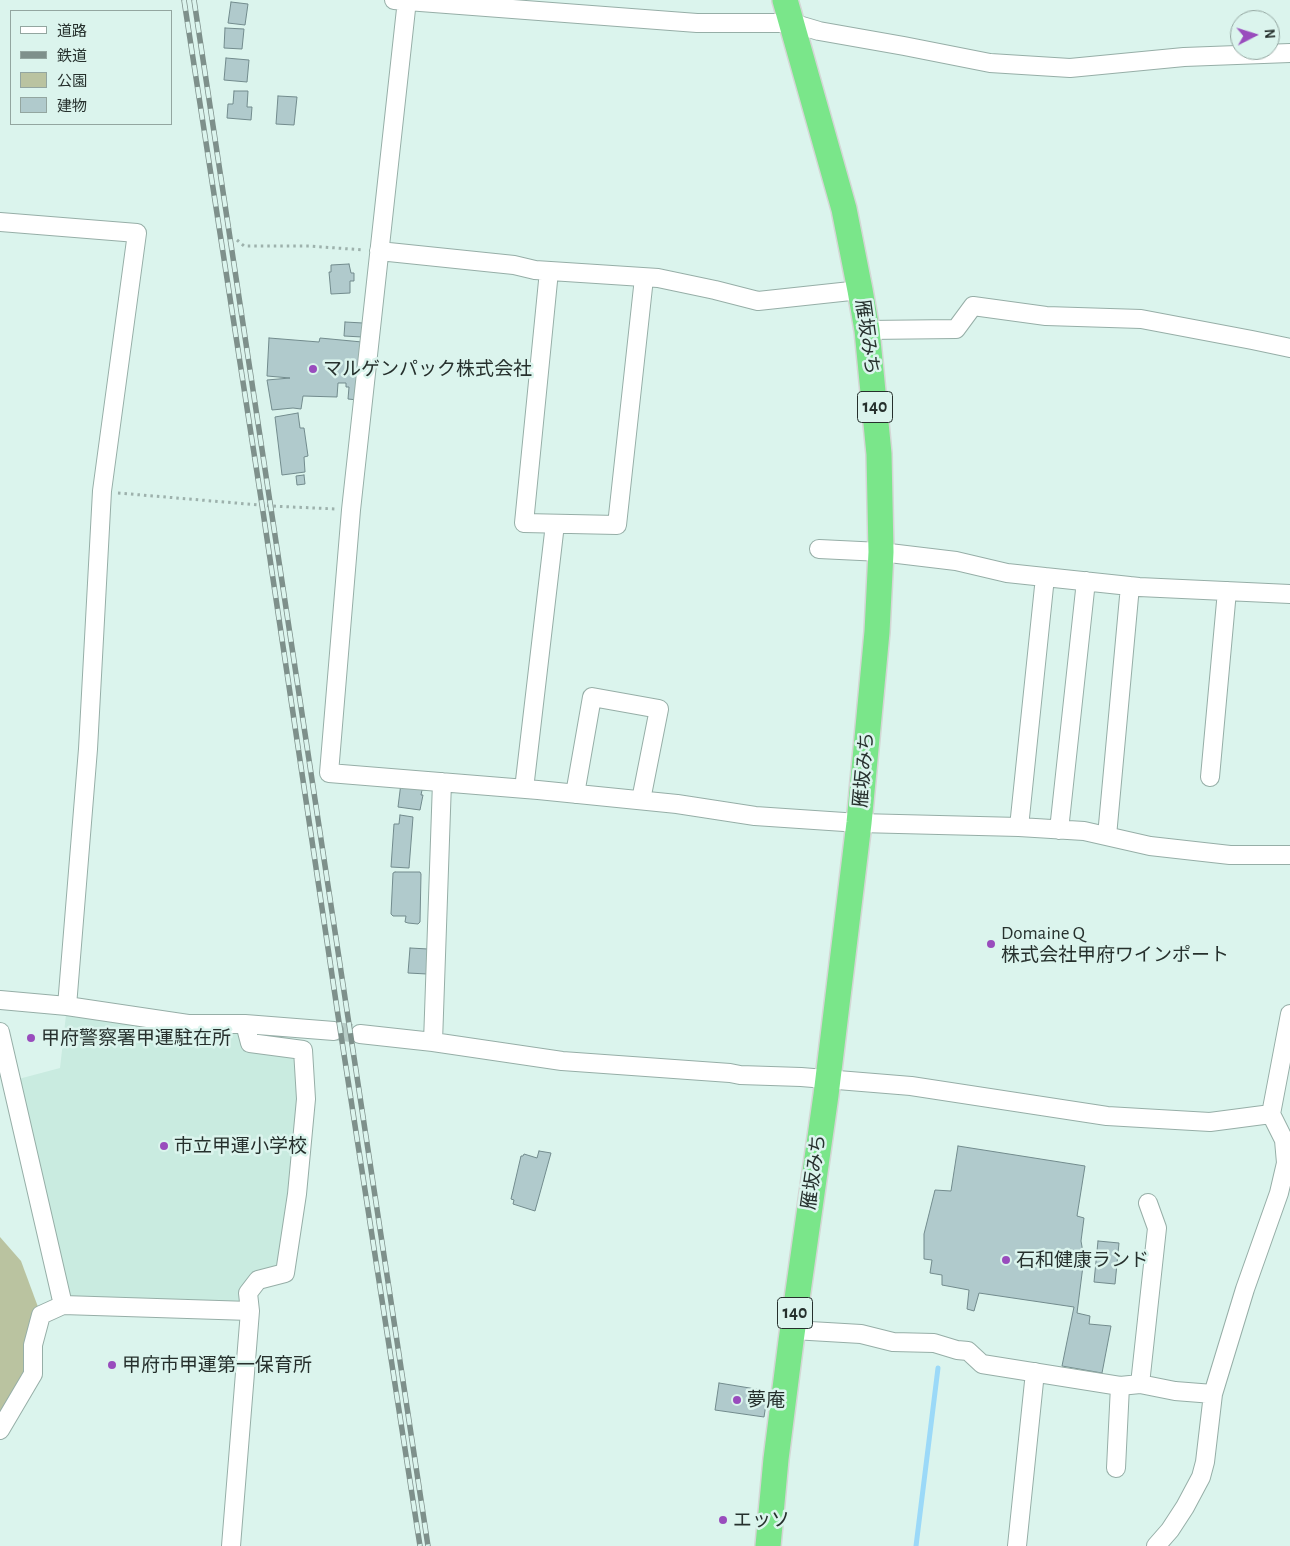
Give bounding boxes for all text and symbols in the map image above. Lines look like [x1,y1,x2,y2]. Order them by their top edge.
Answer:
legend [10,10,172,125]
north arrow [1230,10,1280,60]
text: 道路 [57,24,87,39]
text: N [1262,28,1276,39]
text: 鉄道 [57,49,87,64]
text: 公園 [57,74,87,89]
text: 建物 [57,99,87,114]
street label: 雁坂みち [850,298,884,376]
place label: マルゲンパック株式会社 [323,358,532,380]
marker: マルゲンパック株式会社 [307,363,319,375]
road number: 140 [858,392,892,422]
street label: 雁坂みち [849,731,879,809]
place label: Domaine Q 株式会社甲府ワインポート [1001,922,1229,966]
marker: Domaine Q 株式会社甲府ワインポート [985,938,997,950]
place label: 甲府警察署甲運駐在所 [41,1027,231,1049]
marker: 甲府警察署甲運駐在所 [25,1032,37,1044]
street label: 雁坂みち [797,1133,831,1211]
place label: 市立甲運小学校 [174,1135,307,1157]
marker: 市立甲運小学校 [158,1140,170,1152]
place label: 石和健康ランド [1016,1249,1149,1271]
marker: 石和健康ランド [1000,1254,1012,1266]
road number: 140 [778,1298,812,1329]
place label: 甲府市甲運第一保育所 [122,1354,312,1376]
marker: 甲府市甲運第一保育所 [106,1359,118,1371]
place label: 夢庵 [747,1389,785,1411]
marker: 夢庵 [731,1394,743,1406]
place label: エッソ [733,1509,790,1531]
marker: エッソ [717,1514,729,1526]

